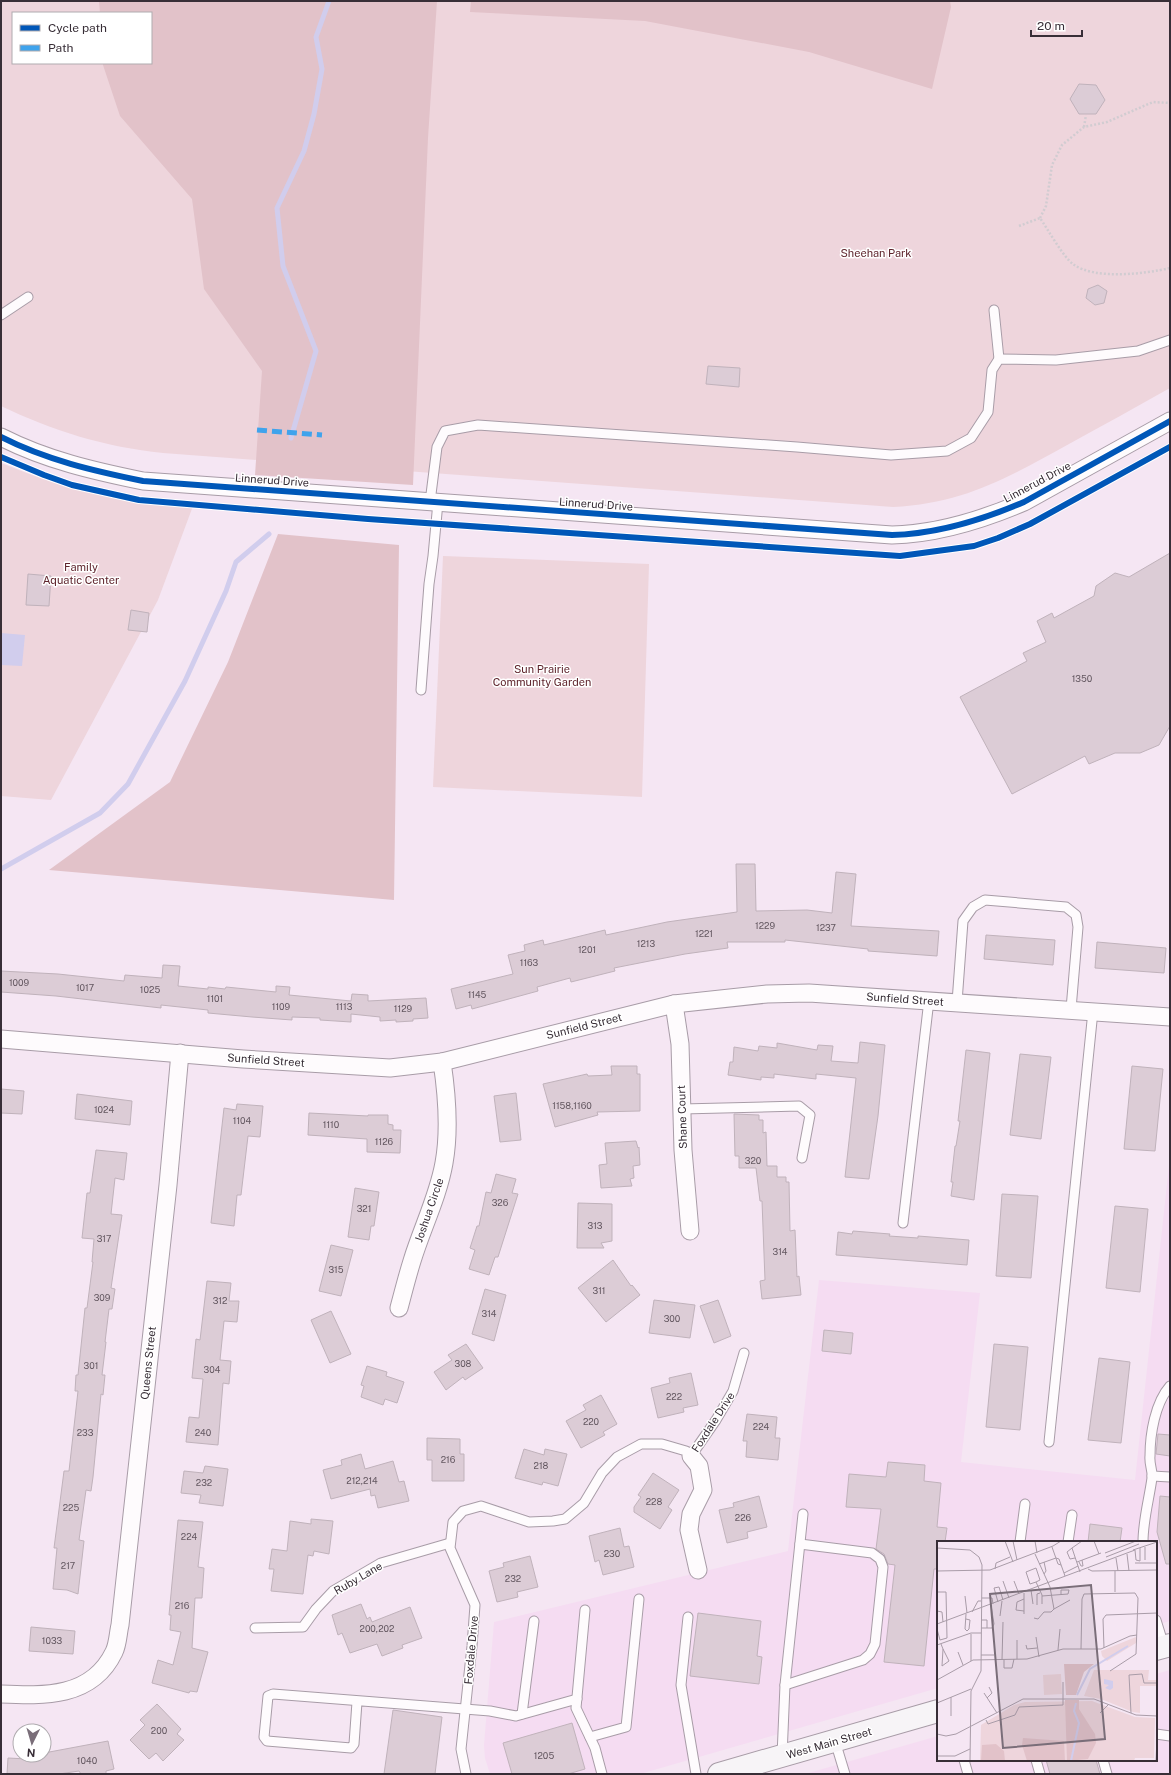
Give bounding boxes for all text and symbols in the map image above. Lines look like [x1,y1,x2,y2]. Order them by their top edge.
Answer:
legend [12,12,152,64]
scale bar [1031,12,1082,38]
text: 20 m [1037,19,1065,33]
text: Cycle path [48,21,107,35]
text: Path [48,41,74,55]
park label: Sheehan Park [840,247,912,259]
street label: Linnerud Drive [1001,459,1073,505]
street label: Linnerud Drive [235,471,309,489]
street label: Linnerud Drive [559,495,633,513]
park label: Family Aquatic Center [43,561,119,586]
park label: Sun Prairie Community Garden [493,663,591,688]
house number: 1350 [1072,673,1093,684]
house number: 1229 [755,920,775,931]
house number: 1237 [816,922,836,933]
house number: 1221 [695,928,713,939]
house number: 1213 [637,938,656,949]
house number: 1201 [578,944,596,955]
house number: 1163 [520,957,539,968]
house number: 1009 [9,977,29,988]
house number: 1017 [76,982,94,993]
house number: 1025 [140,984,160,995]
house number: 1145 [468,989,487,1000]
street label: Sunfield Street [866,990,944,1008]
house number: 1101 [207,993,223,1004]
house number: 1109 [272,1001,291,1012]
house number: 1113 [336,1001,353,1012]
house number: 1129 [394,1003,413,1014]
street label: Sunfield Street [545,1011,623,1041]
street label: Sunfield Street [227,1051,305,1069]
street label: Shane Court [675,1085,689,1149]
house number: 1158,1160 [552,1100,592,1111]
house number: 1024 [94,1104,114,1115]
house number: 1104 [233,1115,252,1126]
house number: 1110 [323,1119,340,1130]
house number: 1126 [375,1136,394,1147]
house number: 320 [745,1155,762,1166]
street label: Joshua Circle [412,1176,446,1244]
house number: 326 [492,1197,509,1208]
house number: 321 [357,1203,371,1214]
house number: 313 [587,1220,603,1231]
house number: 317 [97,1233,111,1244]
house number: 314 [773,1246,788,1257]
house number: 315 [328,1264,344,1275]
house number: 311 [593,1285,606,1296]
house number: 309 [94,1292,111,1303]
house number: 312 [213,1295,227,1306]
house number: 314 [482,1308,497,1319]
house number: 300 [664,1313,681,1324]
street label: Queens Street [138,1326,158,1400]
house number: 308 [455,1358,472,1369]
house number: 301 [84,1360,98,1371]
house number: 304 [204,1364,221,1375]
street label: Foxdale Drive [689,1390,737,1454]
house number: 222 [666,1391,682,1402]
house number: 220 [583,1416,600,1427]
house number: 224 [753,1421,770,1432]
house number: 233 [77,1427,94,1438]
house number: 240 [195,1427,212,1438]
house number: 216 [441,1454,456,1465]
house number: 218 [534,1460,549,1471]
house number: 212,214 [346,1475,378,1486]
house number: 232 [196,1477,212,1488]
house number: 228 [646,1496,662,1507]
house number: 225 [63,1502,79,1513]
house number: 226 [735,1512,752,1523]
house number: 224 [181,1531,198,1542]
inset map [937,1541,1157,1761]
house number: 230 [604,1548,621,1559]
street label: Ruby Lane [332,1559,384,1597]
house number: 217 [61,1560,75,1571]
house number: 232 [505,1573,521,1584]
house number: 216 [175,1600,190,1611]
street label: Foxdale Drive [462,1615,480,1685]
house number: 200,202 [360,1623,394,1634]
house number: 1033 [42,1635,63,1646]
north arrow [12,1723,52,1763]
house number: 200 [151,1725,168,1736]
street label: West Main Street [785,1725,873,1761]
text: N [26,1747,36,1759]
house number: 1205 [534,1750,554,1761]
house number: 1040 [77,1755,98,1766]

